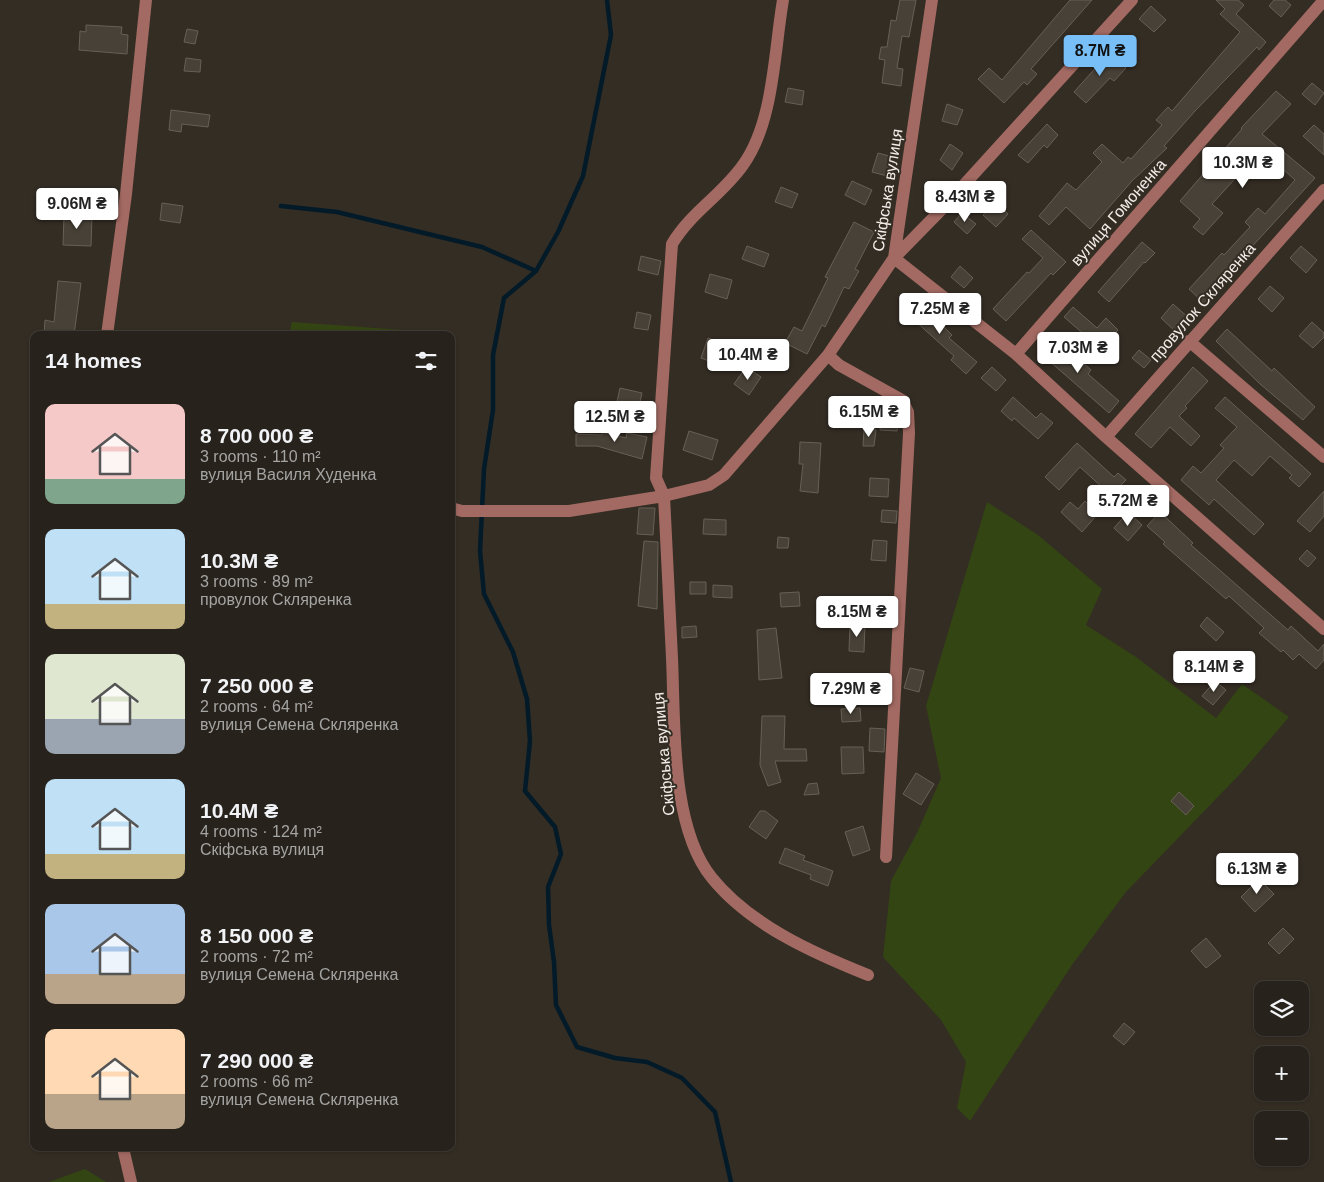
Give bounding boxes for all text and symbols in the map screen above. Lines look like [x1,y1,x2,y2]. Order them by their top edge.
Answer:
pin: 8.7M ₴ [1059,34,1141,77]
text: 8.7M ₴ [1075,42,1125,59]
street label: Скіфська вулиця [869,127,906,253]
pin: 10.3M ₴ [1197,146,1289,189]
text: 10.3M ₴ [1213,154,1273,171]
street label: вулиця Гомоненка [1067,156,1169,269]
pin: 8.43M ₴ [919,180,1011,223]
pin: 9.06M ₴ [31,188,123,230]
text: 8.43M ₴ [935,188,995,205]
text: 9.06M ₴ [47,195,107,212]
street label: провулок Скляренка [1146,239,1259,365]
pin: 7.25M ₴ [894,292,986,335]
text: 7.25M ₴ [910,300,970,317]
pin: 7.03M ₴ [1032,332,1124,374]
pin: 10.4M ₴ [702,338,794,381]
text: 7.03M ₴ [1048,339,1108,356]
text: 10.4M ₴ [718,346,778,363]
icon: filters [412,347,440,375]
text: 14 homes [45,349,142,372]
pin: 6.15M ₴ [823,396,915,438]
pin: 12.5M ₴ [569,400,661,443]
text: 6.15M ₴ [839,403,899,420]
text: 12.5M ₴ [585,408,645,425]
icon: home [85,424,145,484]
text: 8 700 000 ₴ [200,424,313,447]
text: 3 rooms · 110 m² [200,448,321,465]
text: вулиця Василя Худенка [200,466,376,483]
pin: 5.72M ₴ [1082,484,1174,527]
text: 5.72M ₴ [1098,492,1158,509]
icon: home [85,549,145,609]
text: 10.3M ₴ [200,549,278,572]
text: 3 rooms · 89 m² [200,573,313,590]
text: провулок Скляренка [200,591,352,608]
pin: 8.15M ₴ [811,596,903,638]
text: 8.15M ₴ [827,603,887,620]
pin: 8.14M ₴ [1168,650,1260,693]
text: 8.14M ₴ [1184,658,1244,675]
pin: 7.29M ₴ [805,672,897,715]
icon: home [85,674,145,734]
text: 7 250 000 ₴ [200,674,313,697]
text: 7.29M ₴ [821,680,881,697]
street label: Скіфська вулиця [650,691,677,817]
text: 2 rooms · 64 m² [200,698,313,715]
text: вулиця Семена Скляренка [200,716,399,733]
icon: home [85,799,145,859]
text: 10.4M ₴ [200,799,278,822]
text: 4 rooms · 124 m² [200,823,322,840]
text: Скіфська вулиця [200,841,324,858]
pin: 6.13M ₴ [1211,852,1303,895]
text: 6.13M ₴ [1227,860,1287,877]
icon: home [85,924,145,984]
text: 8 150 000 ₴ [200,924,313,947]
text: 2 rooms · 72 m² [200,948,313,965]
text: вулиця Семена Скляренка [200,966,399,983]
map controls [1254,981,1309,1166]
button: layers [1254,981,1309,1036]
button: + [1254,1046,1309,1101]
icon: home [85,1049,145,1109]
text: 7 290 000 ₴ [200,1049,313,1072]
text: 2 rooms · 66 m² [200,1073,313,1090]
text: вулиця Семена Скляренка [200,1091,399,1108]
button: − [1254,1111,1309,1166]

